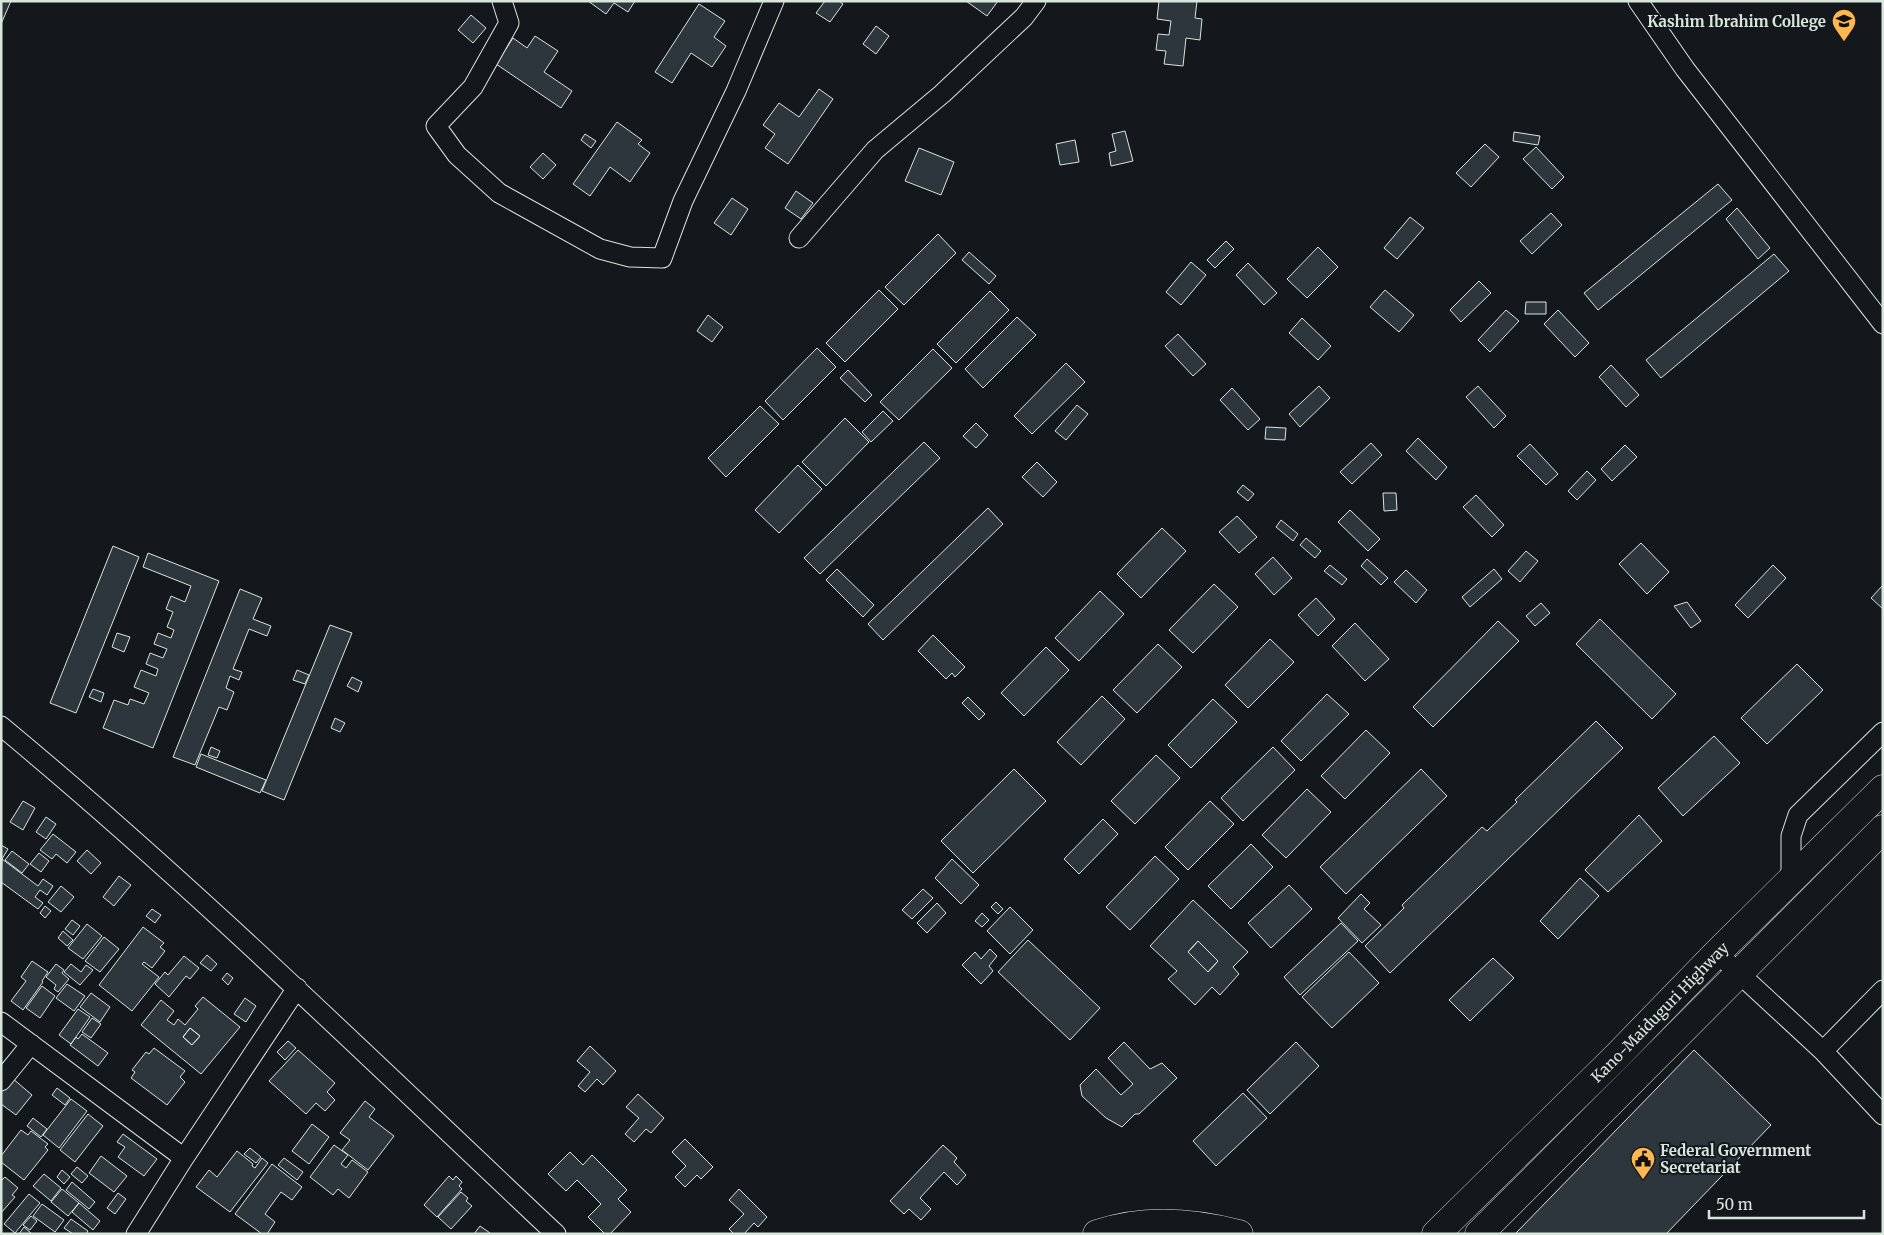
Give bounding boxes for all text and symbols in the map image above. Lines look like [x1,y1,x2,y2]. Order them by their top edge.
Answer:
school or university icon: Kashim Ibrahim College [1831,8,1857,42]
place label: Kashim Ibrahim College [1647,12,1826,31]
street label: Kano-Maiduguri Highway [1587,938,1732,1086]
place label: Federal Government Secretariat [1660,1141,1811,1177]
public building icon: Federal Government Secretariat [1630,1146,1656,1180]
scale bar [1709,1188,1864,1220]
text: 50 m [1716,1195,1753,1214]

